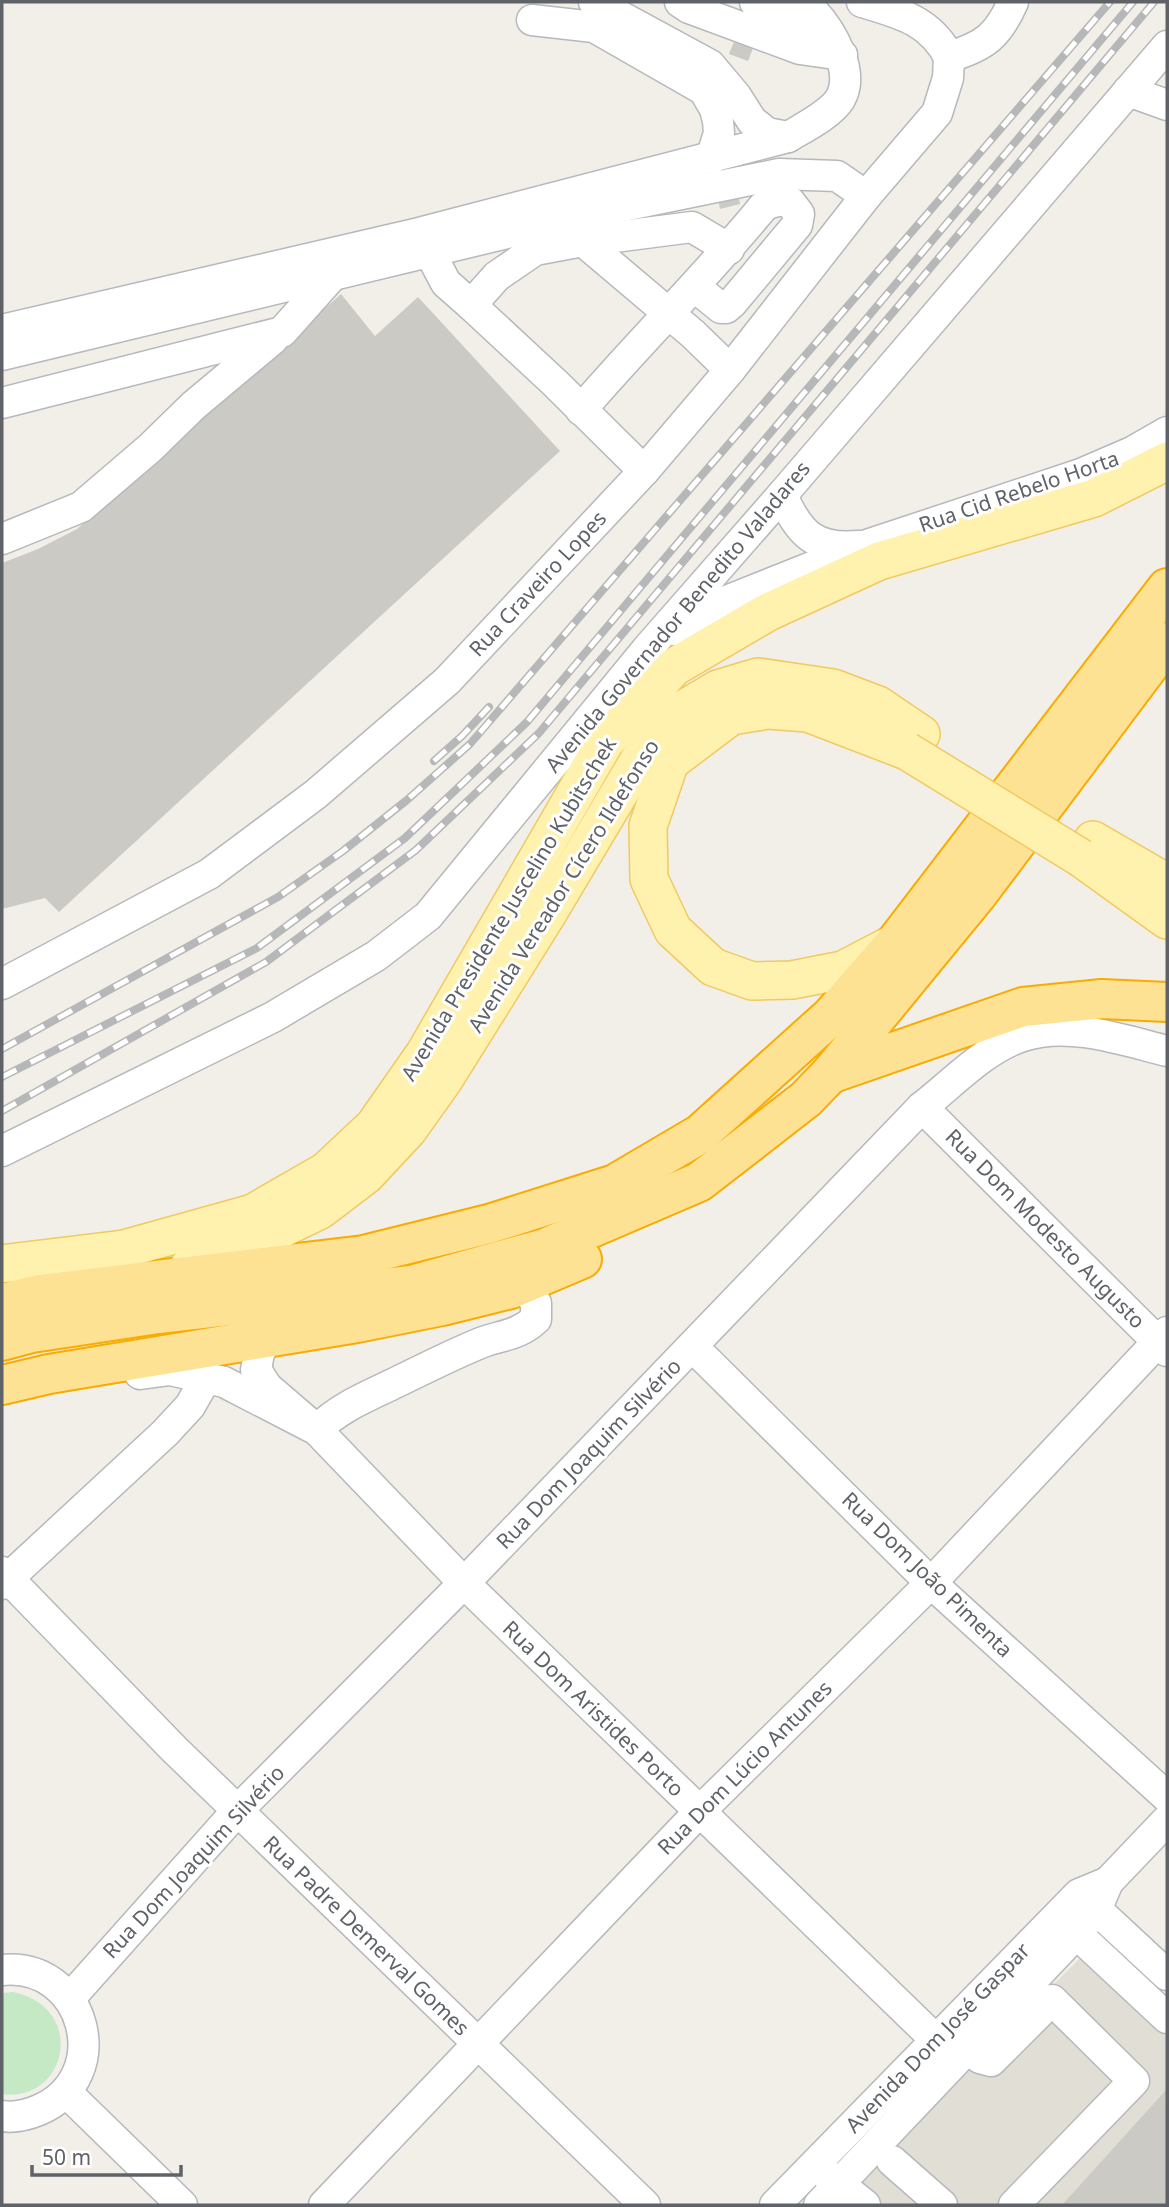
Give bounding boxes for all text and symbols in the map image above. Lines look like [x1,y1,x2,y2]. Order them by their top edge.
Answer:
street label: Rua Cid Rebelo Horta [915,444,1122,538]
street label: Avenida Governador Benedito Valadares [539,455,816,778]
street label: Rua Craveiro Lopes [462,504,612,662]
street label: Avenida Presidente Juscelino Kubitschek [394,731,623,1085]
street label: Avenida Vereador Cícero Ildefonso [461,734,665,1037]
street label: Rua Dom Modesto Augusto [940,1122,1152,1334]
street label: Rua Dom Joaquim Silvério [490,1352,687,1555]
street label: Rua Dom João Pimenta [836,1485,1019,1663]
street label: Rua Dom Aristides Porto [497,1614,690,1802]
street label: Rua Dom Lúcio Antunes [651,1674,838,1861]
street label: Rua Dom Joaquim Silvério [96,1759,290,1964]
street label: Rua Padre Demerval Gomes [258,1829,476,2041]
street label: Avenida Dom José Gaspar [839,1936,1036,2138]
scale bar [32,2134,180,2178]
text: 50 m [42,2143,91,2171]

